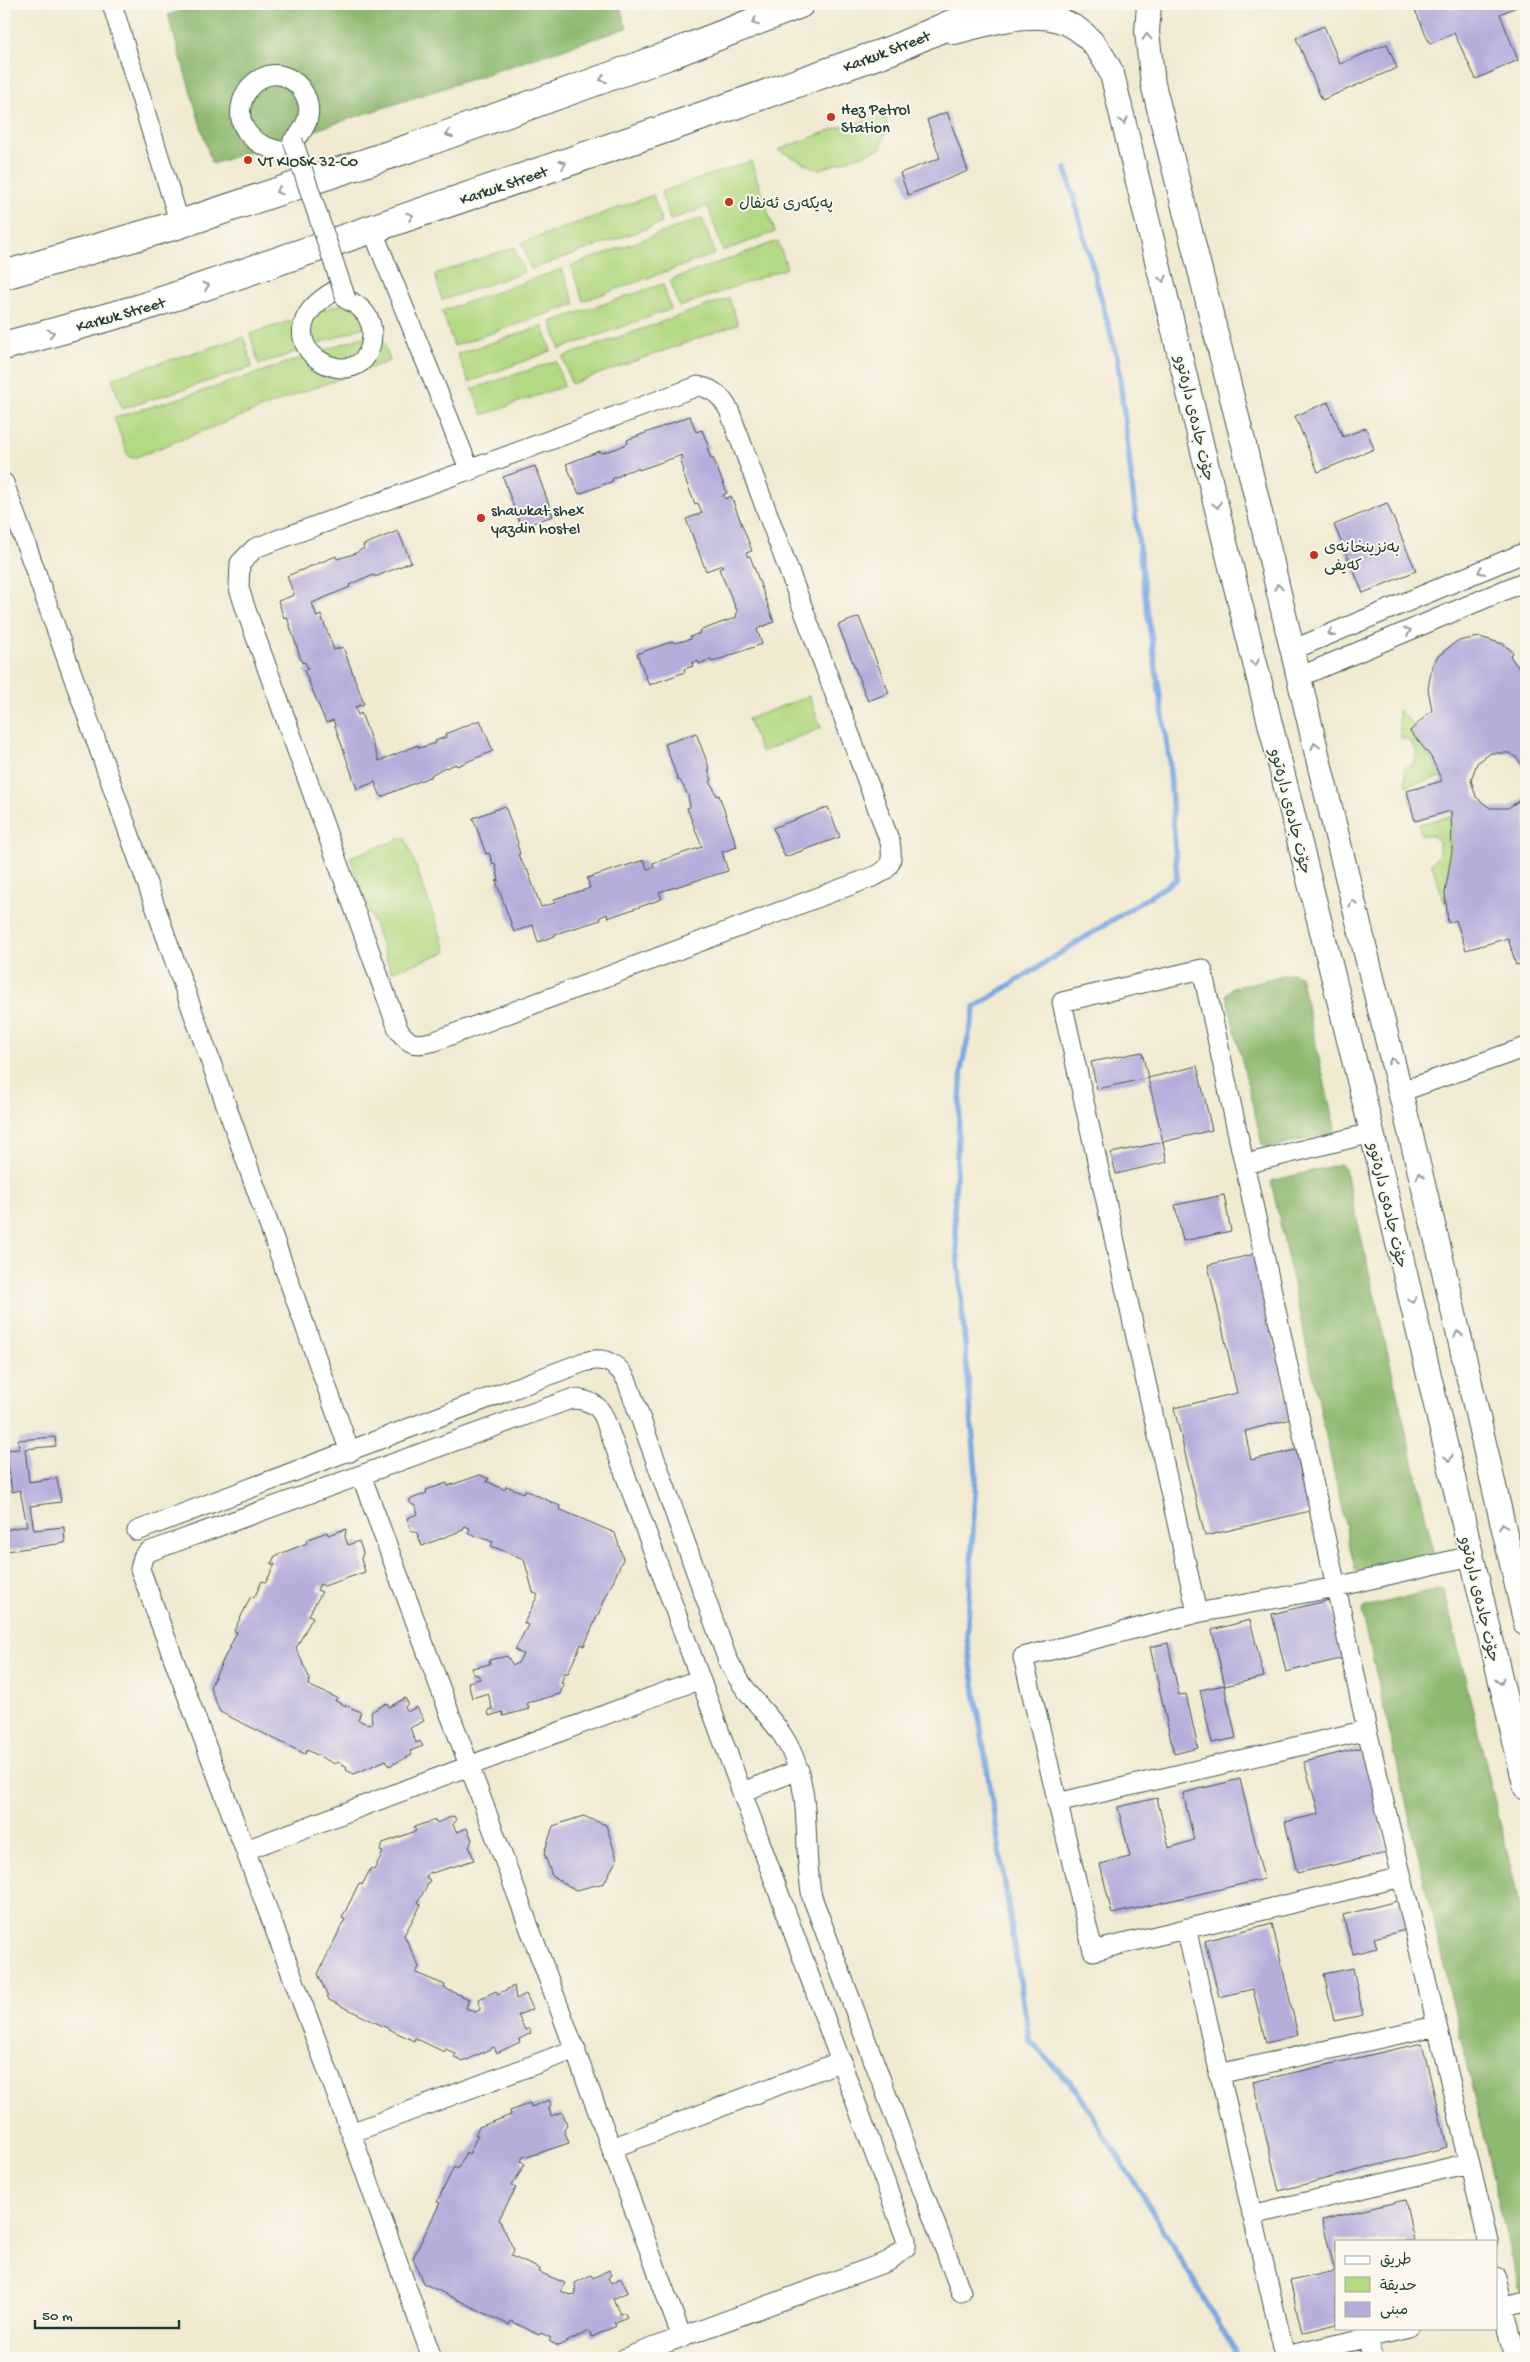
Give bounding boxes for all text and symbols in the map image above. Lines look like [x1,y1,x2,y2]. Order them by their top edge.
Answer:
one-way arrow [751,16,759,26]
street label: Karkuk Street [841,27,935,79]
one-way arrow [1142,32,1153,40]
one-way arrow [599,73,607,83]
place label: Hez Petrol Station [841,102,910,139]
marker: Hez Petrol Station [825,111,837,123]
one-way arrow [1118,117,1129,126]
one-way arrow [446,128,454,138]
marker: VT KIOSK 32-C0 [242,154,254,166]
place label: VT KIOSK 32-C0 [257,154,358,173]
one-way arrow [559,159,567,169]
street label: Karkuk Street [458,163,552,211]
one-way arrow [275,185,284,195]
place label: پەیکەری ئەنفال [739,195,833,215]
marker: پەیکەری ئەنفال [723,196,735,208]
one-way arrow [405,212,413,222]
one-way arrow [1157,275,1168,284]
one-way arrow [201,281,210,291]
street label: Karkuk Street [74,294,169,338]
one-way arrow [46,328,54,338]
street label: جۆت جادەی دارەتوو [1169,353,1216,484]
one-way arrow [1211,501,1222,510]
place label: shawkat shex yazdin hostel [491,503,585,540]
marker: shawkat shex yazdin hostel [475,512,487,524]
place label: بەنزینخانەی کەیفی [1324,540,1400,577]
marker: بەنزینخانەی کەیفی [1308,549,1320,561]
one-way arrow [1477,565,1486,575]
one-way arrow [1273,583,1284,592]
one-way arrow [1327,627,1336,638]
one-way arrow [1403,627,1412,637]
one-way arrow [1249,659,1260,668]
one-way arrow [1310,741,1321,750]
street label: جۆت جادەی دارەتوو [1264,746,1313,877]
one-way arrow [1349,900,1359,908]
one-way arrow [1387,1057,1398,1066]
street label: جۆت جادەی دارەتوو [1362,1140,1409,1271]
one-way arrow [1416,1172,1426,1180]
one-way arrow [1406,1295,1417,1304]
one-way arrow [1453,1329,1464,1338]
one-way arrow [1443,1454,1454,1463]
one-way arrow [1498,1522,1509,1530]
street label: جۆت جادەی دارەتوو [1454,1534,1501,1665]
one-way arrow [1495,1676,1505,1684]
legend [1335,2240,1498,2330]
text: طريق [1380,2252,1412,2270]
text: حديقة [1380,2278,1417,2296]
scale bar [35,2297,179,2329]
text: مبنى [1380,2302,1408,2320]
text: 50 m [42,2308,73,2326]

